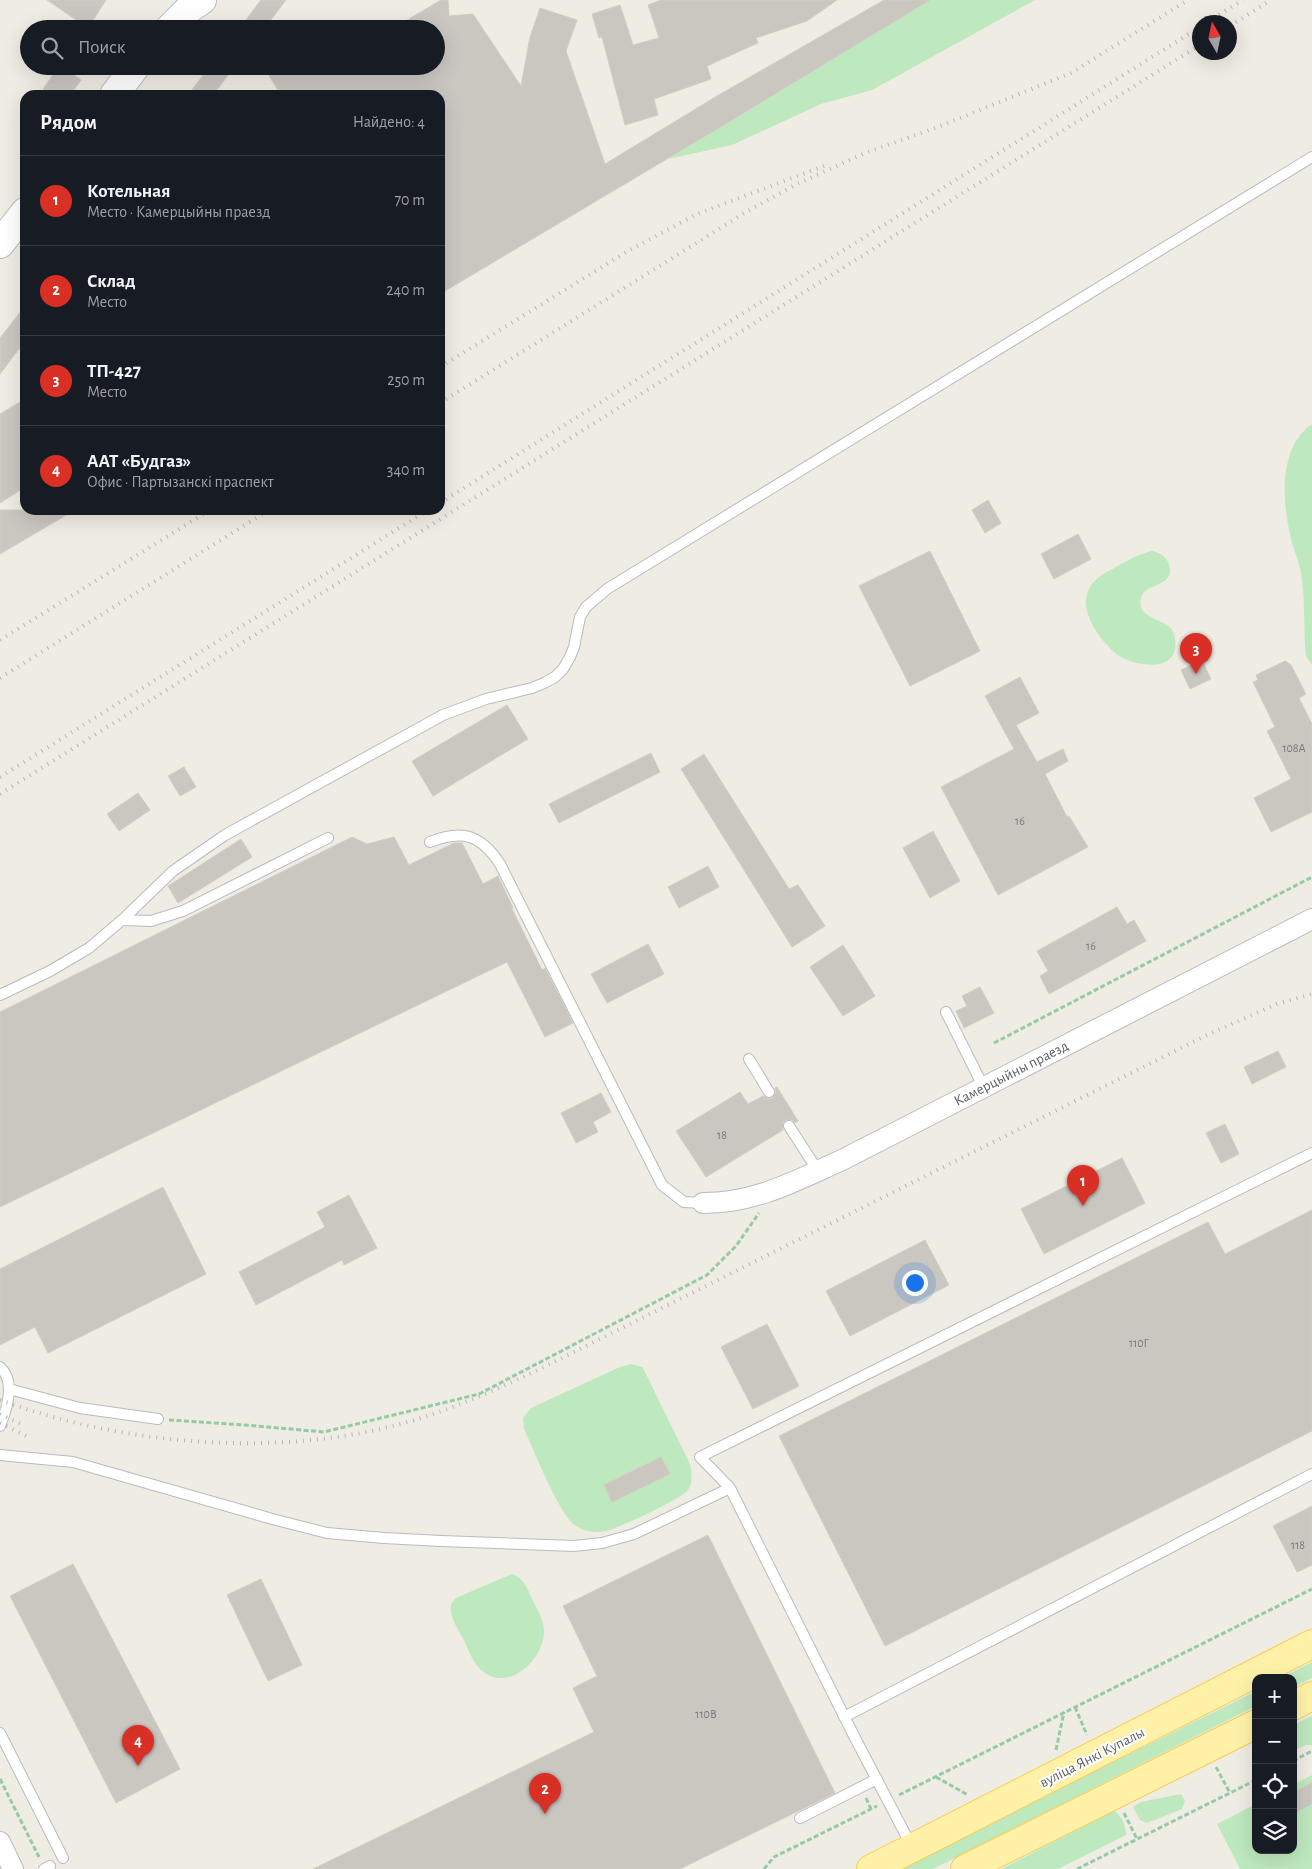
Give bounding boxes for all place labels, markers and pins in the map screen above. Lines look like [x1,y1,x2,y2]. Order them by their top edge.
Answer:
pin: 3 [1180,633,1212,674]
pin: 1 [1067,1165,1099,1206]
pin: 4 [122,1725,154,1766]
pin: 2 [529,1773,561,1814]

